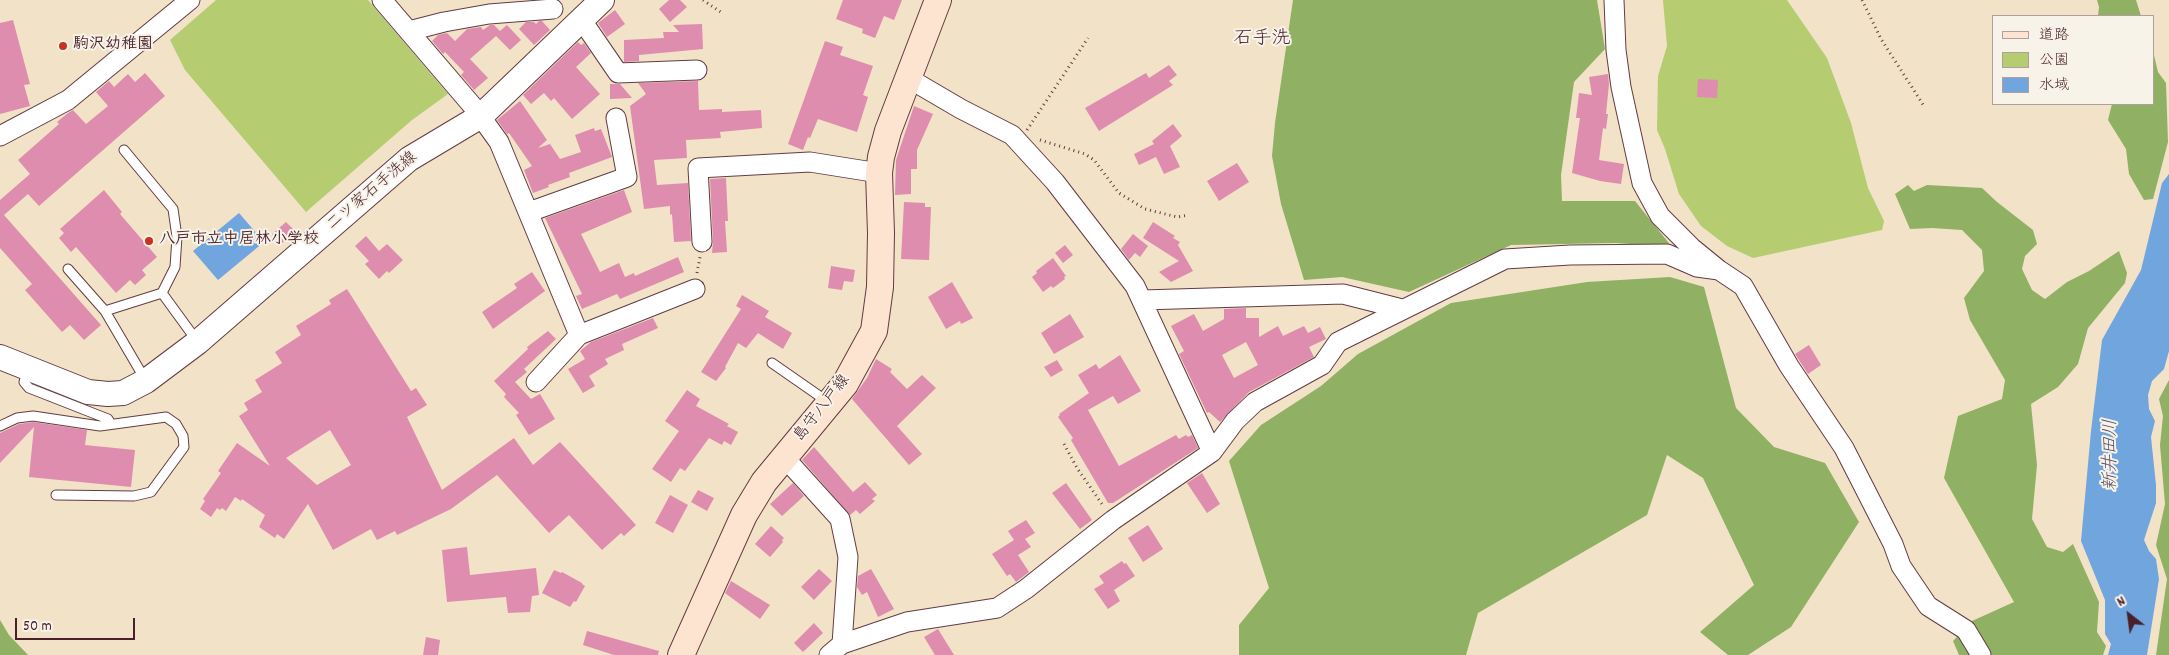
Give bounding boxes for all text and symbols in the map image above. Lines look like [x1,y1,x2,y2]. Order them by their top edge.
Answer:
legend [1992,15,2154,105]
text: 道路 [2039,25,2069,47]
district label: 石手洗 [1234,29,1290,51]
place label: 駒沢幼稚園 [73,36,153,56]
marker: 駒沢幼稚園 [57,40,69,52]
text: 公園 [2039,50,2069,72]
text: 水域 [2039,75,2069,97]
street label: 二ツ家石手洗線 [324,149,422,235]
place label: 八戸市立中居林小学校 [159,231,319,251]
marker: 八戸市立中居林小学校 [143,235,155,247]
street label: 島守八戸線 [791,372,855,446]
water label: 新井田川 [2102,419,2124,491]
north arrow [2104,590,2154,640]
text: N [2113,592,2129,612]
scale bar [18,608,138,640]
text: 50 m [23,616,52,638]

